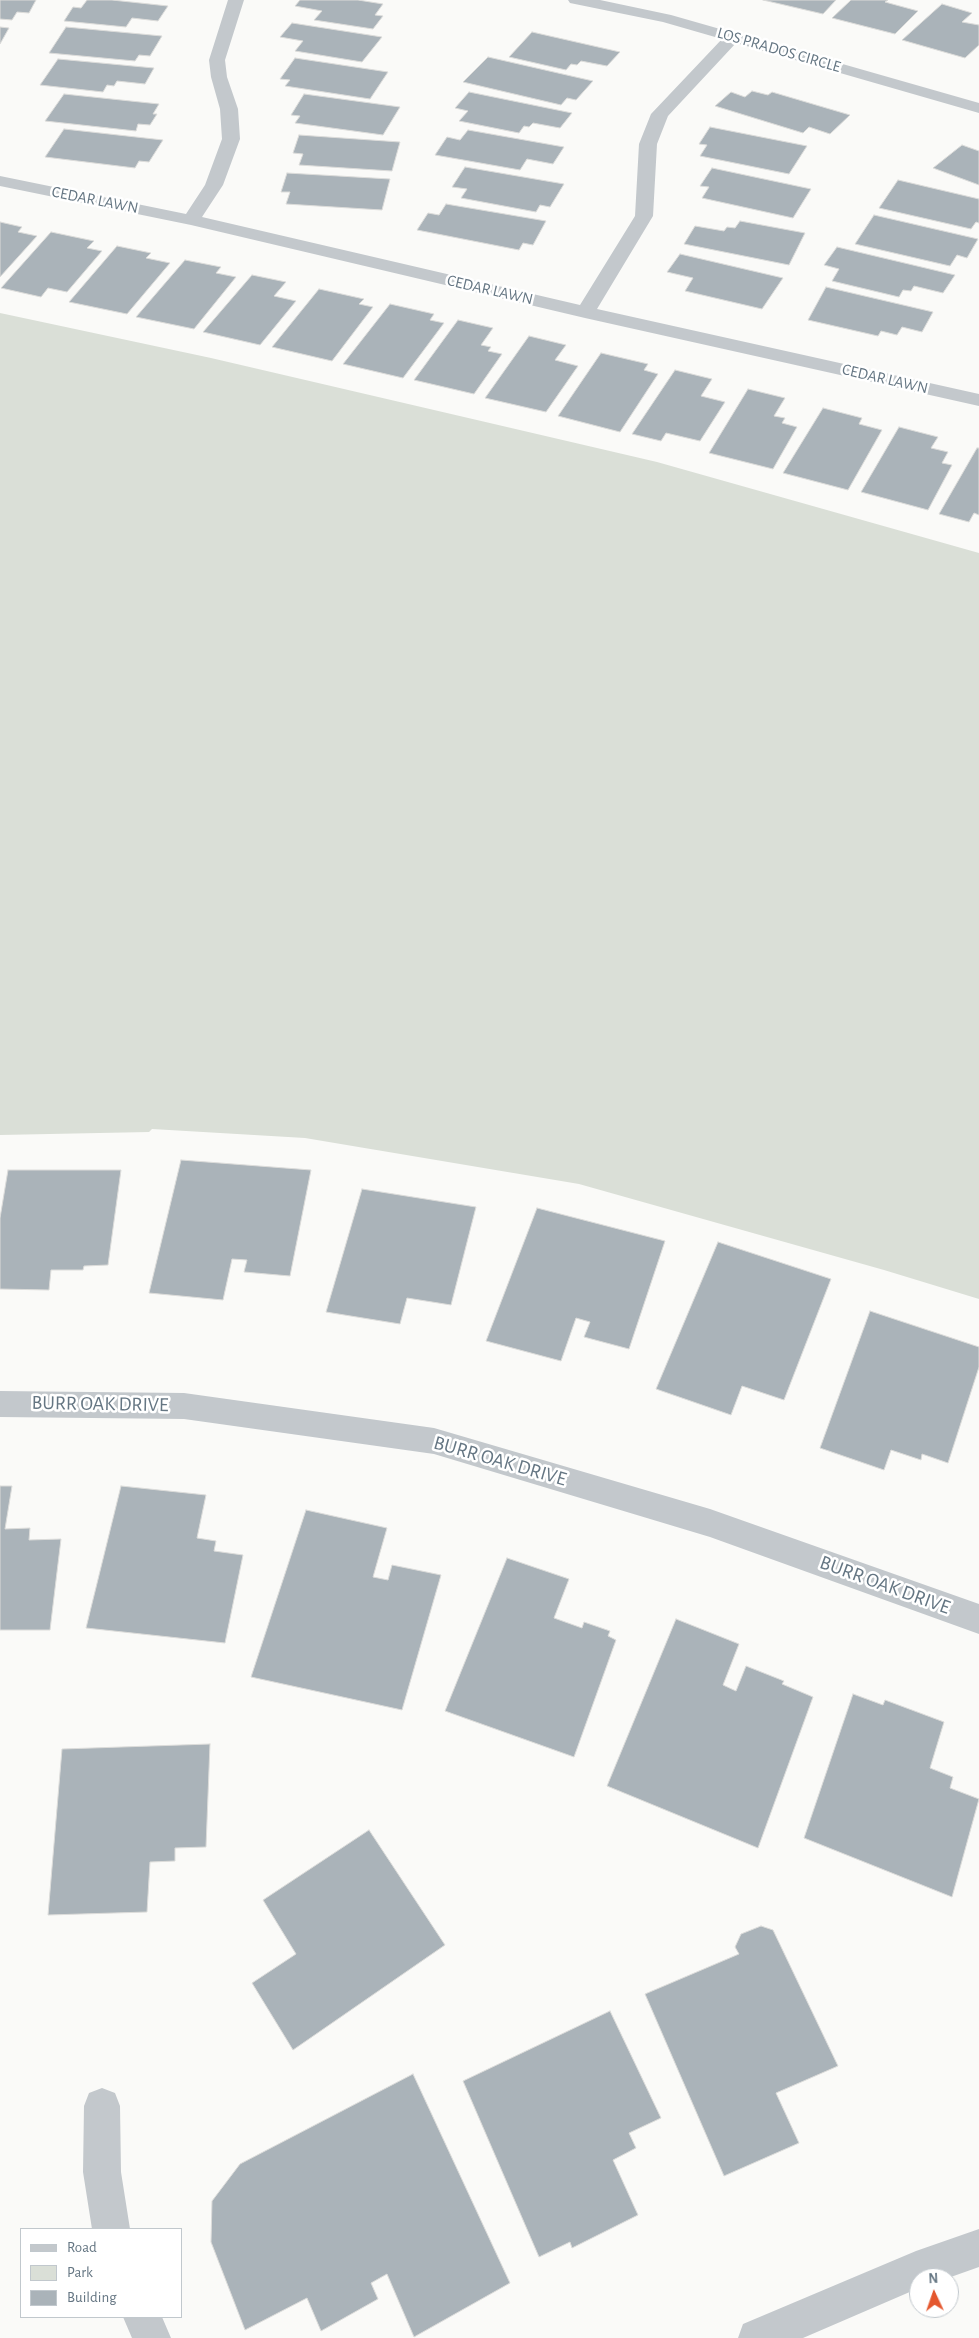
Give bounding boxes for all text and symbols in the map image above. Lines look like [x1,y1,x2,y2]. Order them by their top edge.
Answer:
street label: LOS PRADOS CIRCLE [715,23,843,77]
street label: CEDAR LAWN [50,182,140,218]
street label: CEDAR LAWN [445,271,535,309]
street label: CEDAR LAWN [840,360,930,398]
street label: BURR OAK DRIVE [31,1391,169,1417]
street label: BURR OAK DRIVE [431,1431,569,1491]
street label: BURR OAK DRIVE [817,1550,953,1620]
legend [20,2228,182,2318]
text: Road [67,2240,97,2255]
text: Park [67,2265,93,2280]
north arrow [909,2268,959,2318]
text: N [928,2272,938,2286]
text: Building [67,2290,117,2305]

